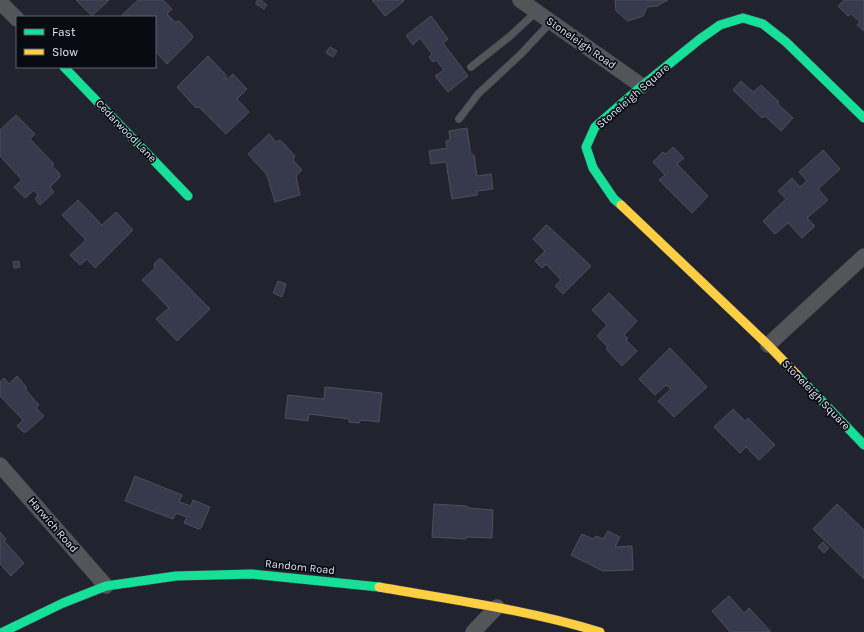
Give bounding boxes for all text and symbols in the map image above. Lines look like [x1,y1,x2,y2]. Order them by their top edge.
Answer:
street label: Stoneleigh Road [544,14,618,72]
legend [16,16,156,68]
text: Fast [52,25,76,39]
text: Slow [52,45,78,59]
street label: Stoneleigh Square [594,61,672,131]
street label: Cedarwood Lane [93,97,159,165]
street label: Stoneleigh Square [779,357,853,433]
street label: Harwich Road [25,495,81,555]
street label: Random Road [264,557,336,577]

